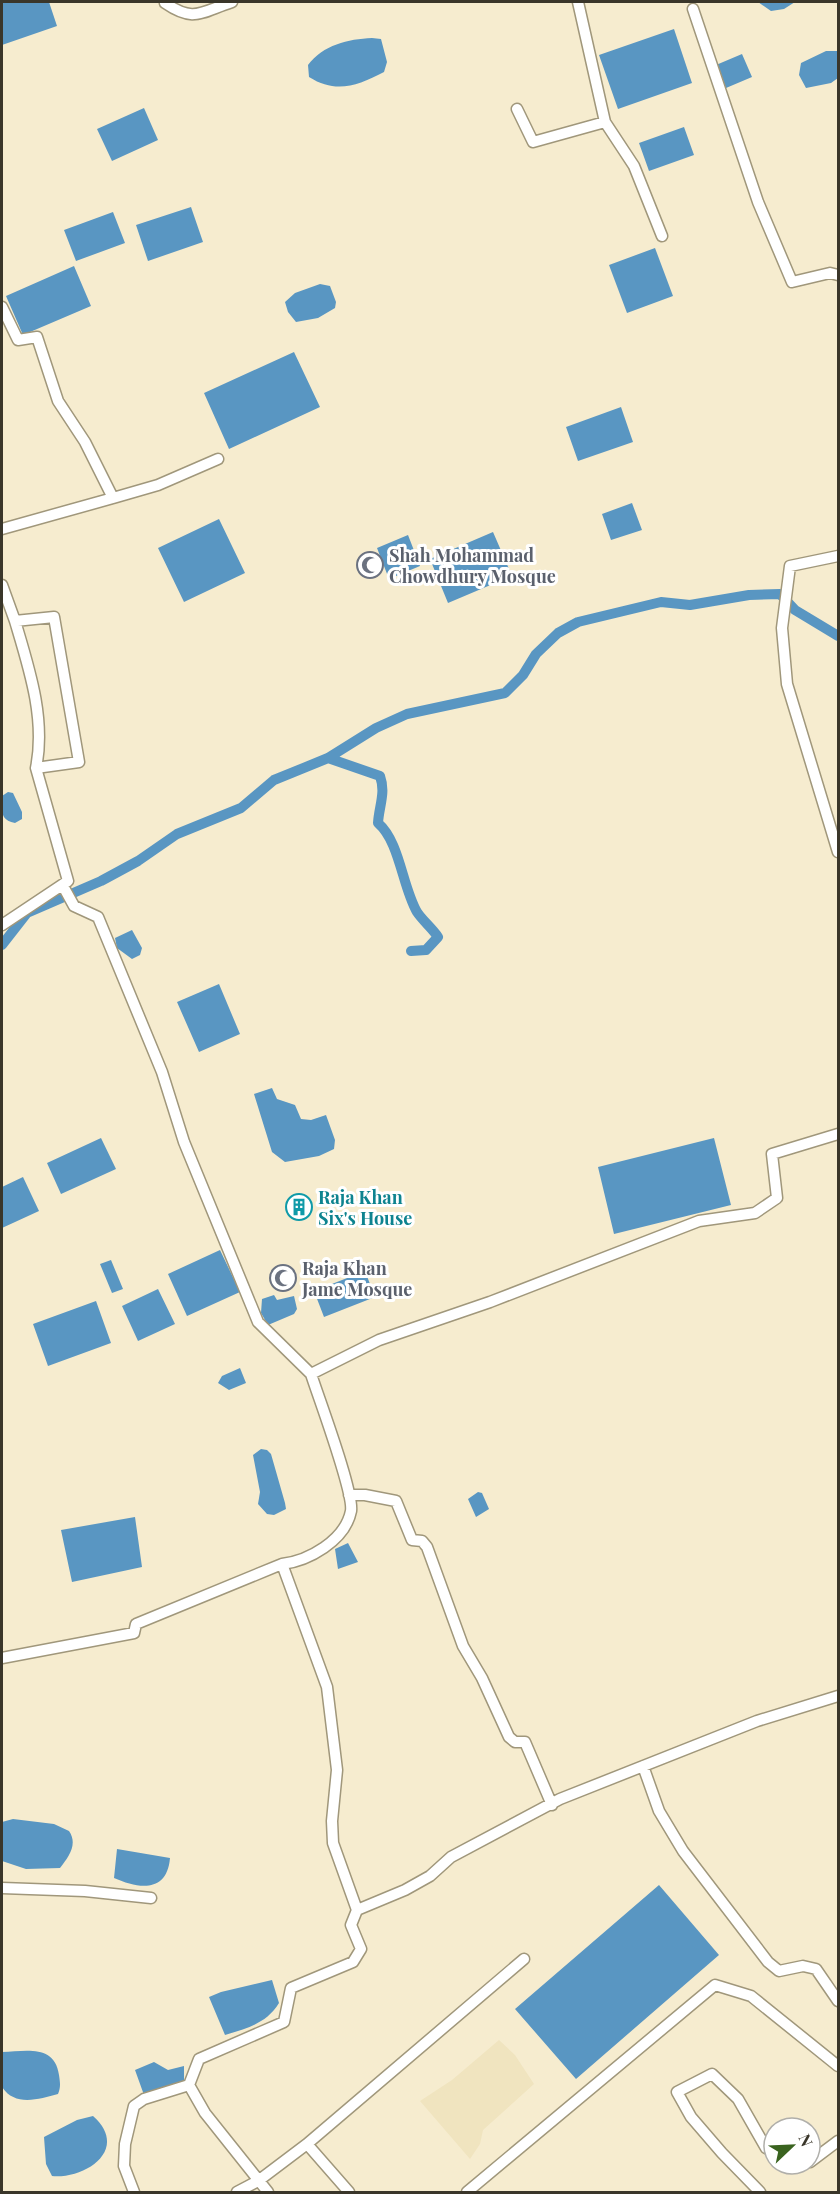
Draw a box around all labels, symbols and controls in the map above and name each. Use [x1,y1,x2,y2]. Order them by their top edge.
place label: Shah Mohammad Chowdhury Mosque [389,543,556,588]
mosque icon: Shah Mohammad Chowdhury Mosque [355,550,385,580]
place label: Raja Khan Six's House [318,1185,412,1230]
building icon: Raja Khan Six's House [284,1192,314,1222]
place label: Raja Khan Jame Mosque [301,1256,412,1301]
mosque icon: Raja Khan Jame Mosque [268,1263,298,1293]
north arrow [762,2116,822,2176]
text: N [794,2131,818,2150]

